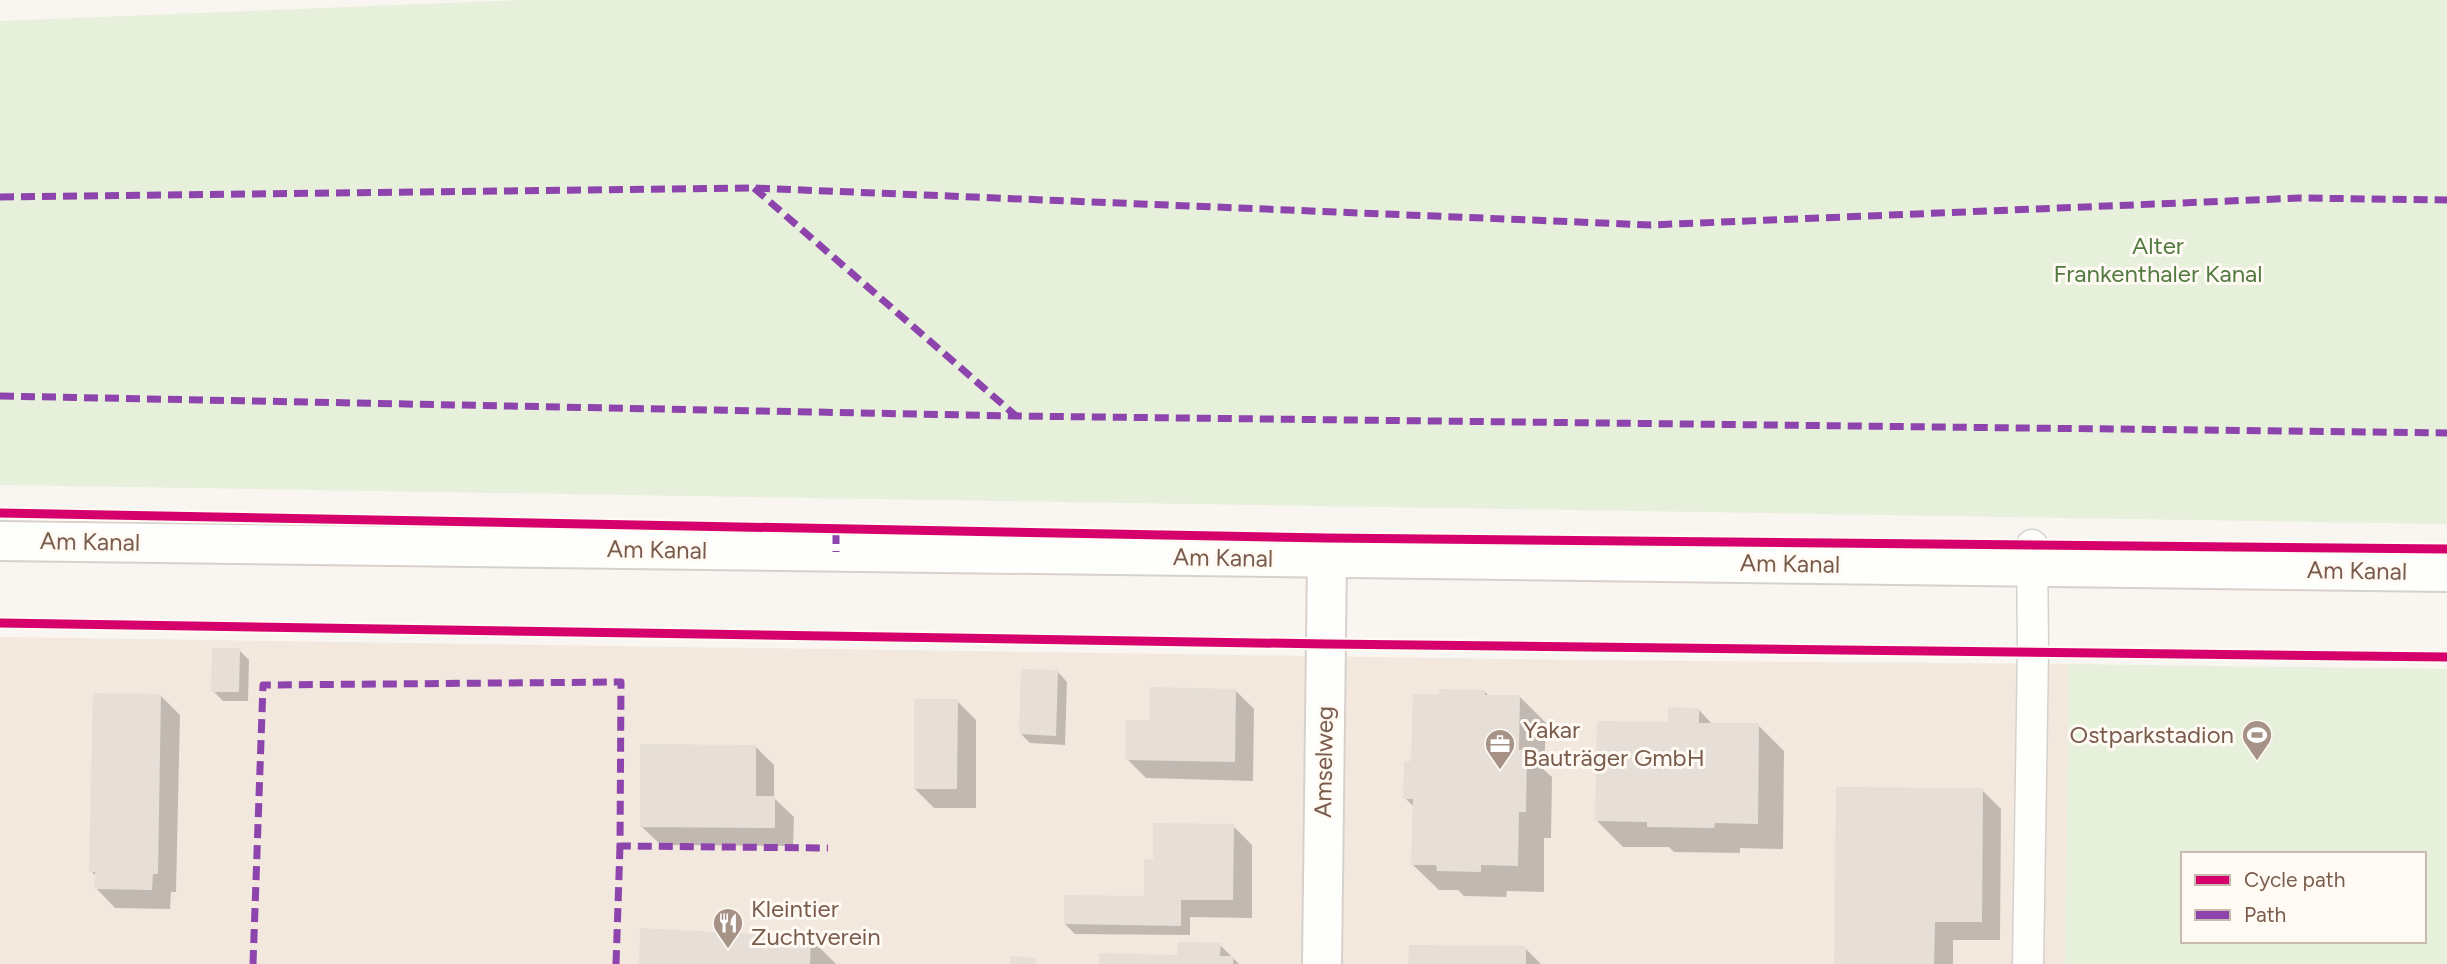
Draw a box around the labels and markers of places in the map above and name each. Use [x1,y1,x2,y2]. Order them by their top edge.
place label: Yakar Bauträger GmbH [1523,715,1705,772]
sports icon: Ostparkstadion [2240,718,2274,762]
place label: Ostparkstadion [2070,720,2234,749]
office icon: Yakar Bauträger GmbH [1483,727,1517,771]
place label: Kleintier Zuchtverein [751,894,881,951]
restaurant icon: Kleintier Zuchtverein [711,906,745,950]

